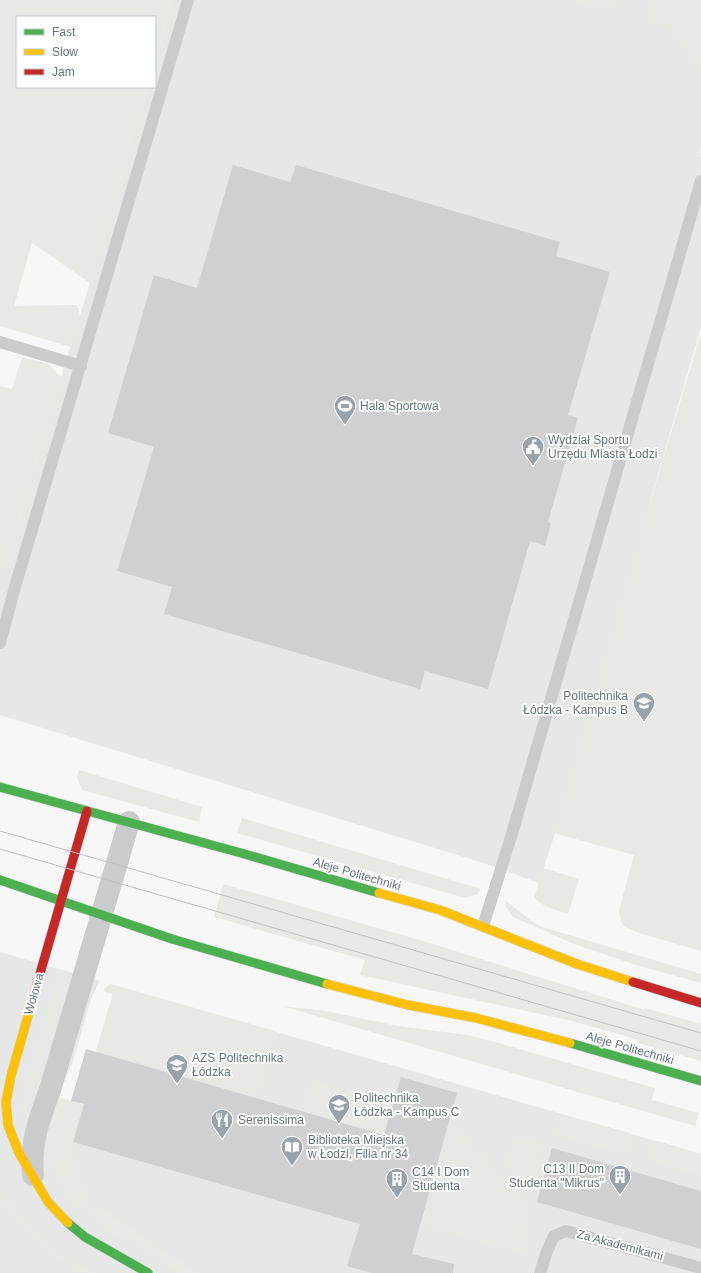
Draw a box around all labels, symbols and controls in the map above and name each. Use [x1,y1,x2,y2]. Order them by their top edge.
legend [16,16,156,88]
text: Fast [52,25,76,39]
text: Slow [52,45,78,59]
text: Jam [52,65,75,79]
sports icon: Hala Sportowa [332,393,358,426]
place label: Hala Sportowa [360,399,439,413]
place label: Wydział Sportu Urzędu Miasta Łodzi [548,433,657,461]
public building icon: Wydział Sportu Urzędu Miasta Łodzi [520,434,546,467]
place label: Politechnika Łódzka - Kampus B [523,689,628,717]
school or university icon: Politechnika Łódzka - Kampus B [631,690,657,723]
street label: Aleje Politechniki [311,855,403,893]
street label: Wołowa [21,971,47,1016]
street label: Aleje Politechniki [584,1029,676,1067]
place label: AZS Politechnika Łódzka [192,1051,284,1079]
school or university icon: AZS Politechnika Łódzka [164,1052,190,1085]
place label: Politechnika Łódzka - Kampus C [354,1091,460,1119]
school or university icon: Politechnika Łódzka - Kampus C [326,1092,352,1125]
restaurant icon: Serenissima [209,1107,235,1140]
place label: Serenissima [238,1113,304,1127]
place label: Biblioteka Miejska w Łodzi, Filia nr 34 [307,1133,408,1161]
library icon: Biblioteka Miejska w Łodzi, Filia nr 34 [279,1134,305,1167]
place label: C13 II Dom Studenta "Mikrus" [509,1162,604,1190]
building icon: C13 II Dom Studenta "Mikrus" [607,1163,633,1196]
place label: C14 I Dom Studenta [412,1165,469,1193]
building icon: C14 I Dom Studenta [384,1166,410,1199]
street label: Za Akademikami [575,1227,665,1263]

